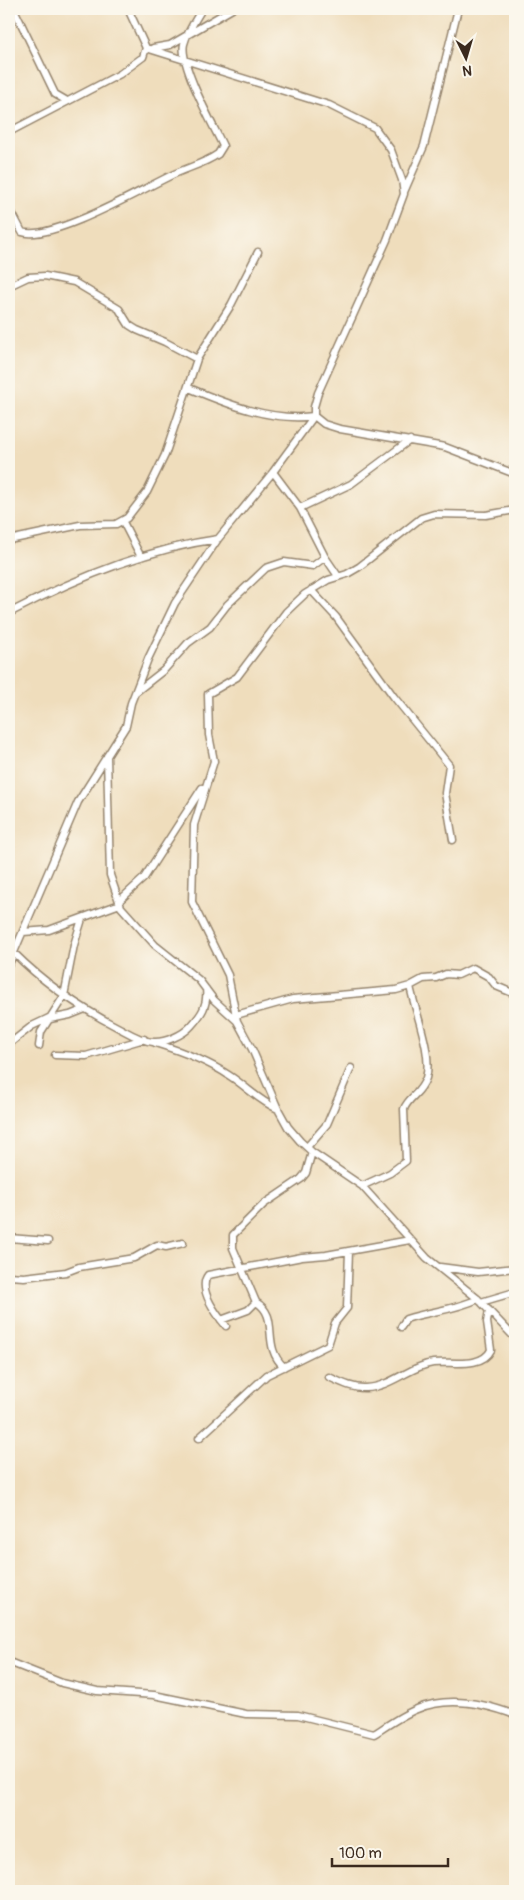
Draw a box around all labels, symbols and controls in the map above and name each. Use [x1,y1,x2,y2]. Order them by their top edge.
north arrow [442,32,492,82]
text: N [462,62,473,79]
scale bar [332,1835,448,1867]
text: 100 m [339,1844,382,1863]

